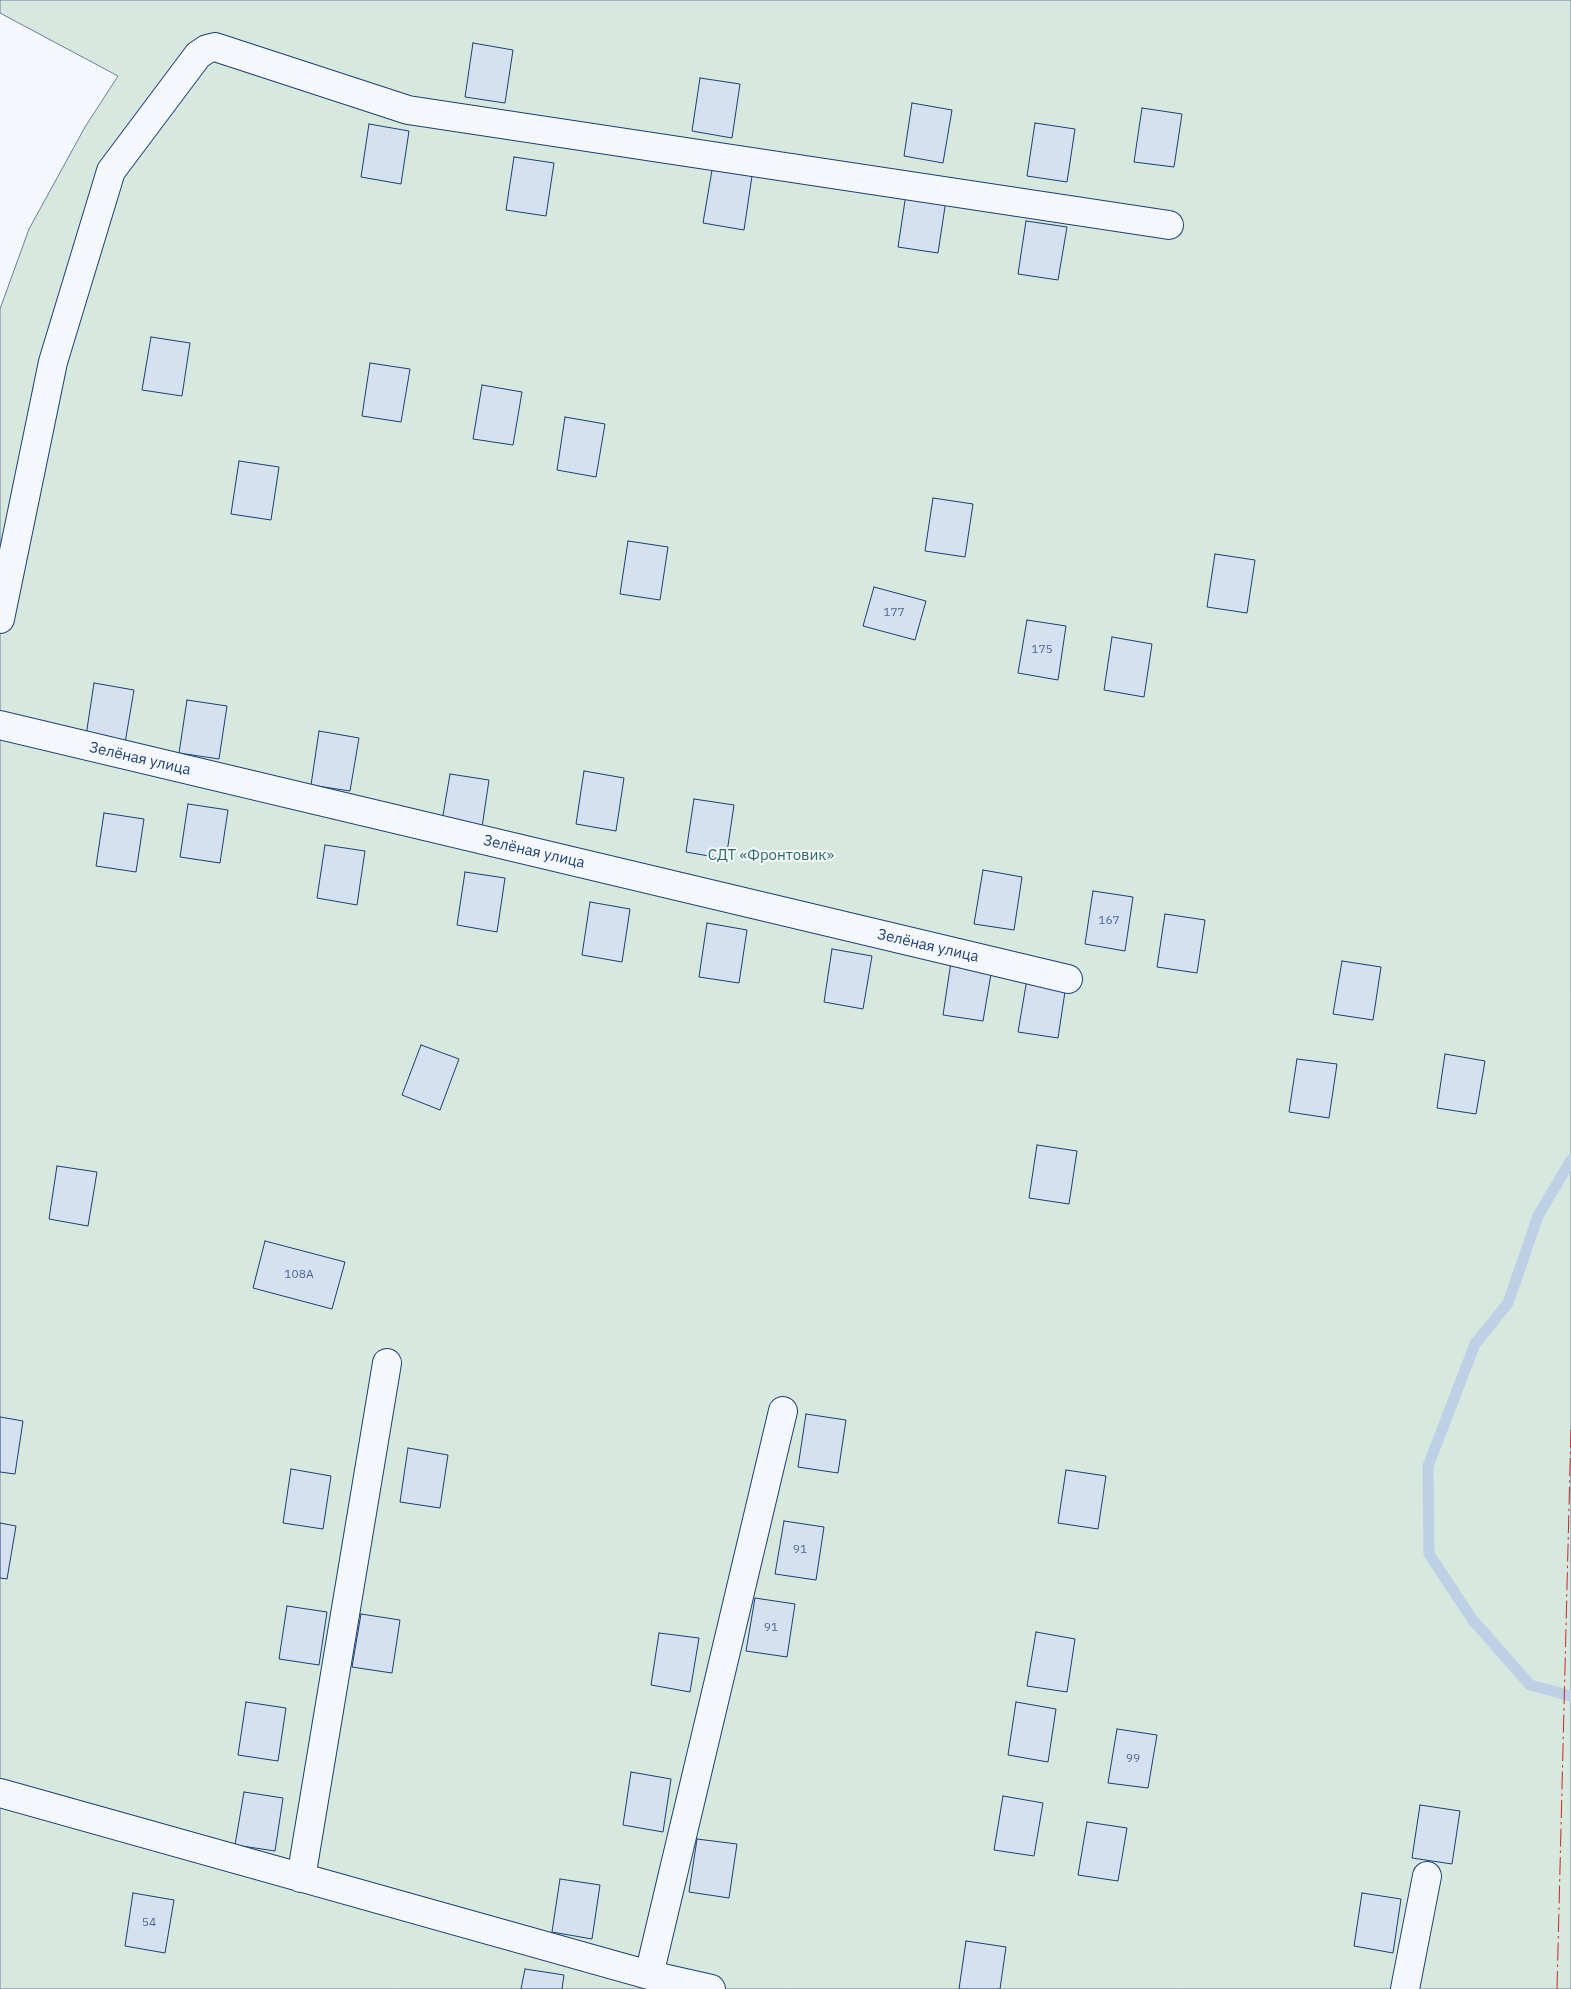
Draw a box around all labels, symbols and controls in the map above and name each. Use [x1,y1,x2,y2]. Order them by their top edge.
house number: 177 [883,606,905,620]
house number: 175 [1031,643,1053,657]
street label: Зелёная улица [87,739,193,779]
street label: Зелёная улица [481,832,587,872]
park label: СДТ «Фронтовик» [708,847,834,865]
house number: 167 [1098,914,1120,928]
street label: Зелёная улица [875,926,981,966]
house number: 108А [284,1268,314,1282]
house number: 91 [793,1543,807,1557]
house number: 91 [764,1621,778,1635]
house number: 99 [1126,1752,1140,1766]
house number: 54 [142,1916,156,1930]

